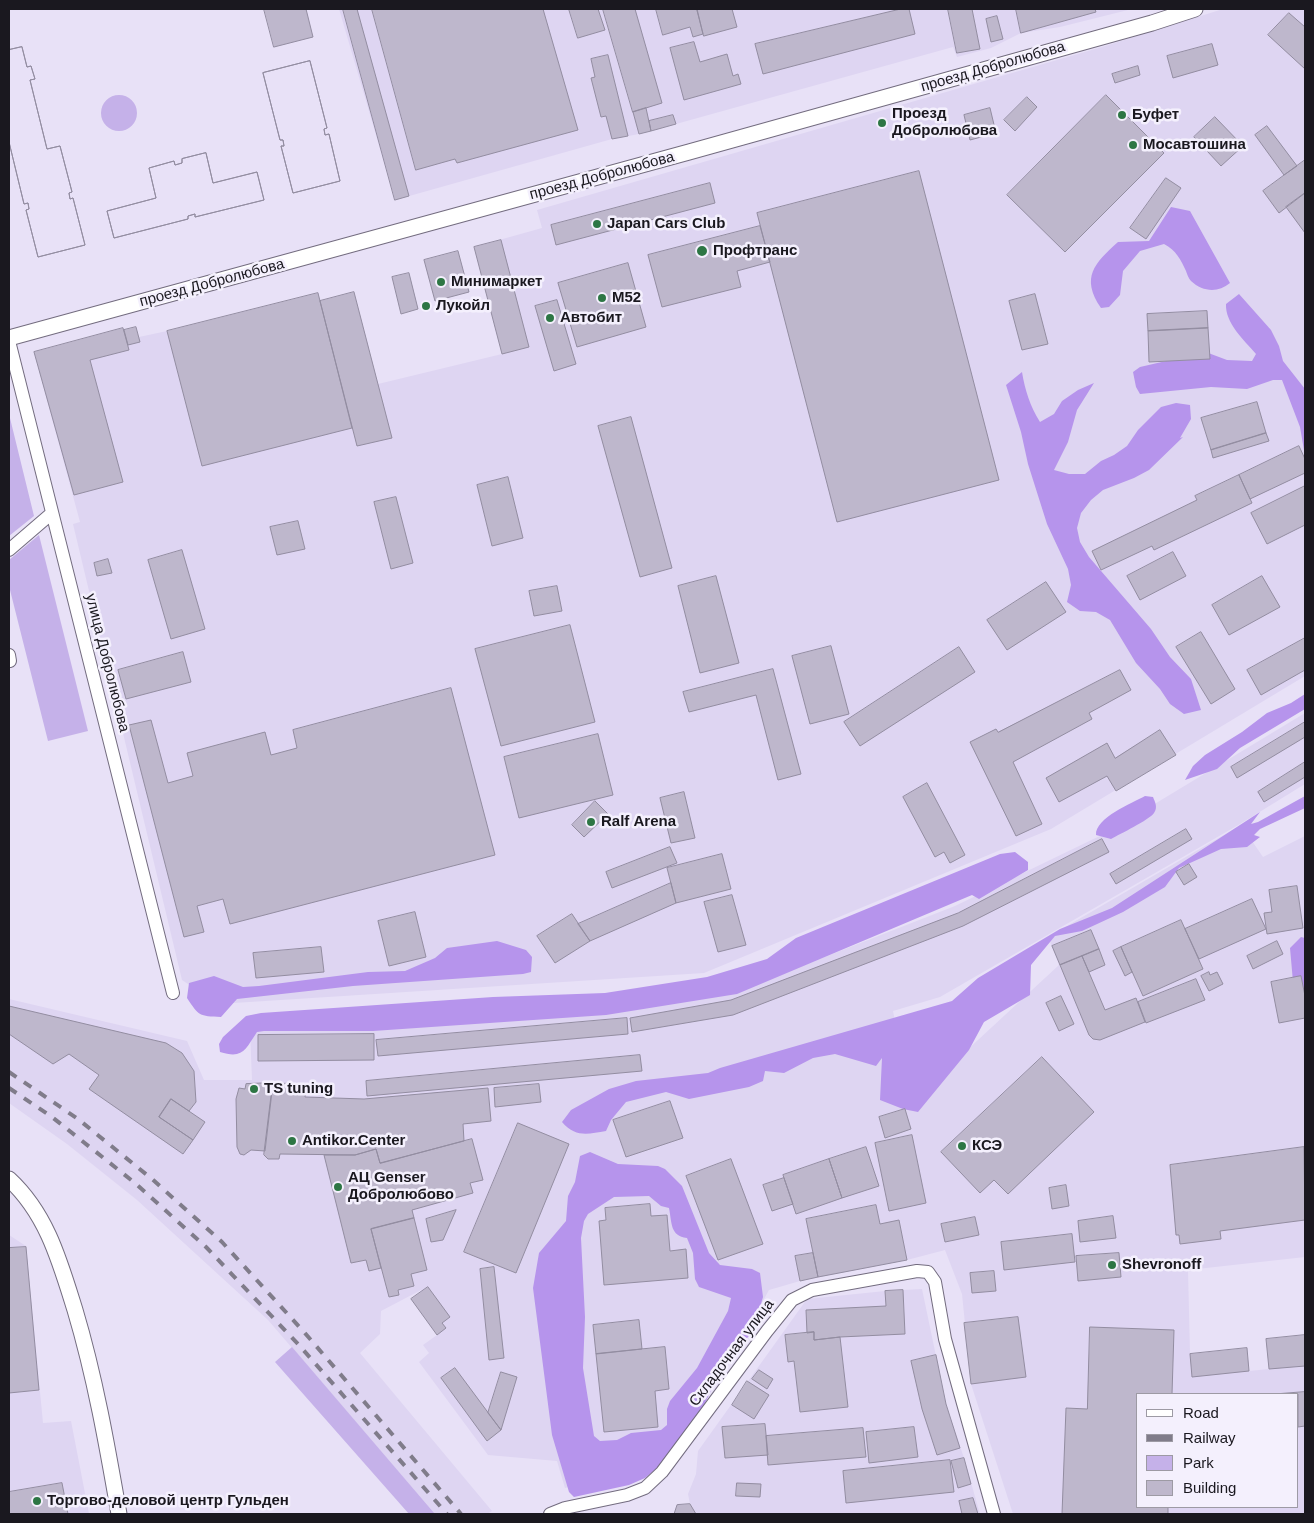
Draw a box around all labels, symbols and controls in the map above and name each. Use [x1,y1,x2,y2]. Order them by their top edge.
street label: проезд Добролюбова [919,38,1067,96]
place label: Проезд Добролюбова [892,105,997,140]
place label: Буфет [1132,106,1179,124]
marker: Буфет [1116,109,1128,121]
marker: Проезд Добролюбова [876,117,888,129]
place label: Мосавтошина [1143,136,1246,154]
marker: Мосавтошина [1127,139,1139,151]
street label: проезд Добролюбова [528,148,676,204]
place label: Japan Cars Club [607,215,725,233]
marker: Japan Cars Club [591,218,603,230]
place label: Профтранс [713,242,797,260]
marker: Профтранс [695,244,709,258]
street label: проезд Добролюбова [138,255,286,311]
place label: Минимаркет [451,273,542,291]
marker: Минимаркет [435,276,447,288]
place label: M52 [612,289,641,307]
marker: M52 [596,292,608,304]
place label: Лукойл [436,297,490,315]
marker: Лукойл [420,300,432,312]
place label: Автобит [560,309,622,327]
marker: Автобит [544,312,556,324]
street label: улица Добролюбова [81,592,133,734]
place label: Ralf Arena [601,813,676,831]
marker: Ralf Arena [585,816,597,828]
place label: TS tuning [264,1080,333,1098]
marker: TS tuning [248,1083,260,1095]
place label: Antikor.Center [302,1132,405,1150]
marker: Antikor.Center [286,1135,298,1147]
place label: КСЭ [972,1137,1002,1155]
marker: КСЭ [956,1140,968,1152]
place label: АЦ Genser Добролюбово [348,1169,454,1204]
marker: АЦ Genser Добролюбово [332,1181,344,1193]
place label: Shevronoff [1122,1256,1201,1274]
marker: Shevronoff [1106,1259,1118,1271]
street label: Складочная улица [686,1296,778,1410]
legend [1136,1393,1299,1508]
text: Road [1183,1404,1219,1421]
text: Railway [1183,1429,1236,1446]
text: Park [1183,1454,1214,1471]
text: Building [1183,1479,1236,1496]
place label: Торгово-деловой центр Гульден [47,1492,289,1510]
marker: Торгово-деловой центр Гульден [31,1495,43,1507]

